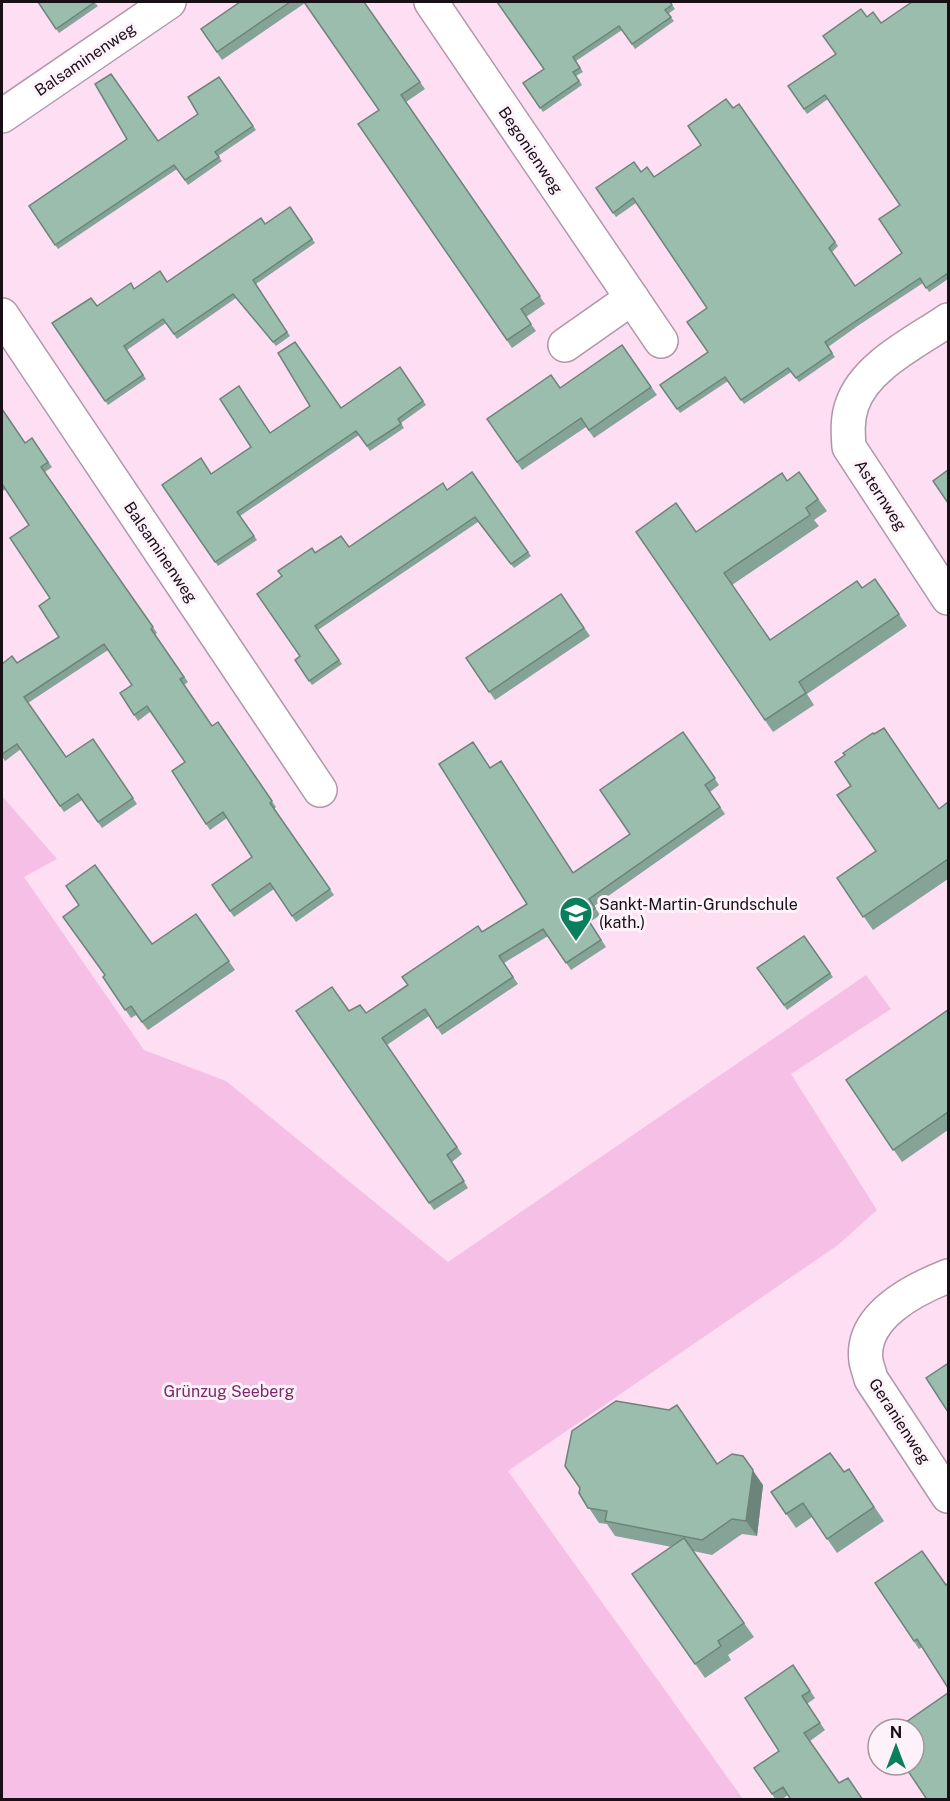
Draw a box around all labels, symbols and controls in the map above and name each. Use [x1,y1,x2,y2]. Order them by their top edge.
street label: Balsaminenweg [31,19,139,100]
street label: Begonienweg [494,103,567,198]
street label: Asternweg [851,456,911,534]
street label: Balsaminenweg [120,498,201,606]
school or university icon: Sankt-Martin-Grundschule (kath.) [558,895,594,942]
place label: Sankt-Martin-Grundschule (kath.) [599,895,798,932]
street label: Geranienweg [865,1375,934,1468]
park label: Grünzug Seeberg [164,1382,294,1401]
north arrow [866,1717,926,1777]
text: N [890,1723,902,1742]

